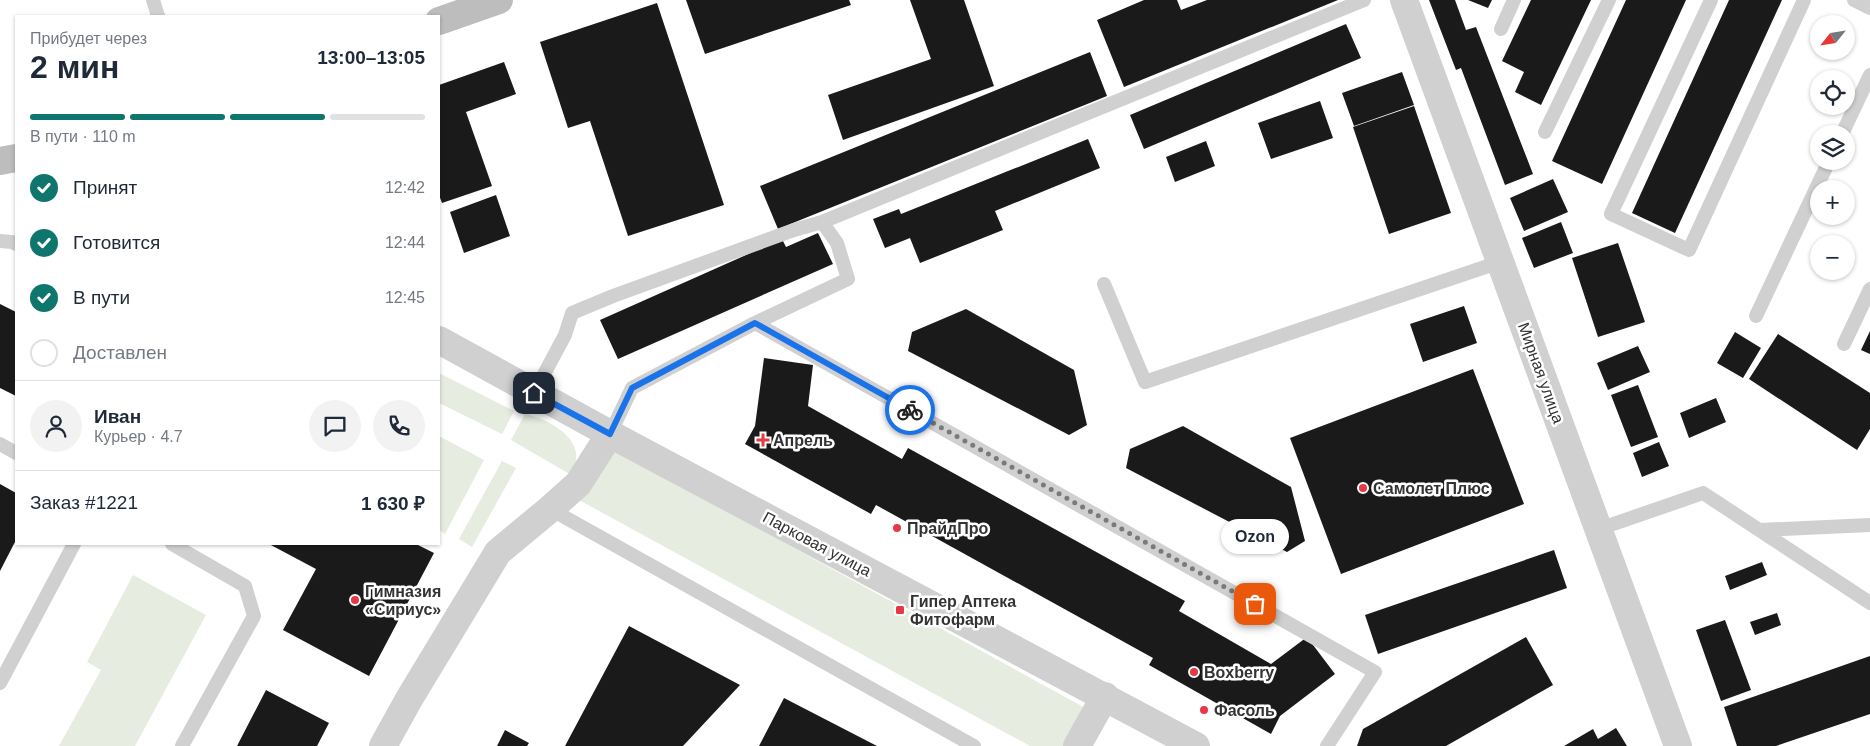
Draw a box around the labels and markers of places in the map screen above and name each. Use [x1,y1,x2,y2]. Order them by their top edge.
pin [513,372,555,414]
place label: Апрель [773,432,833,449]
marker: Апрель [757,434,769,446]
place label: Самолет Плюс [1373,480,1490,497]
marker: Самолет Плюс [1357,482,1369,494]
callout: Ozon [1221,519,1289,554]
place label: ПрайдПро [907,520,988,537]
marker: ПрайдПро [891,522,903,534]
place label: Гимназия «Сириус» [365,583,441,618]
pin [1234,583,1276,625]
place label: Гипер Аптека Фитофарм [910,593,1016,628]
marker: Гимназия «Сириус» [349,594,361,606]
marker: Гипер Аптека Фитофарм [894,604,906,616]
place label: Boxberry [1204,664,1274,681]
marker: Boxberry [1188,666,1200,678]
place label: Фасоль [1214,702,1275,719]
marker: Фасоль [1198,704,1210,716]

